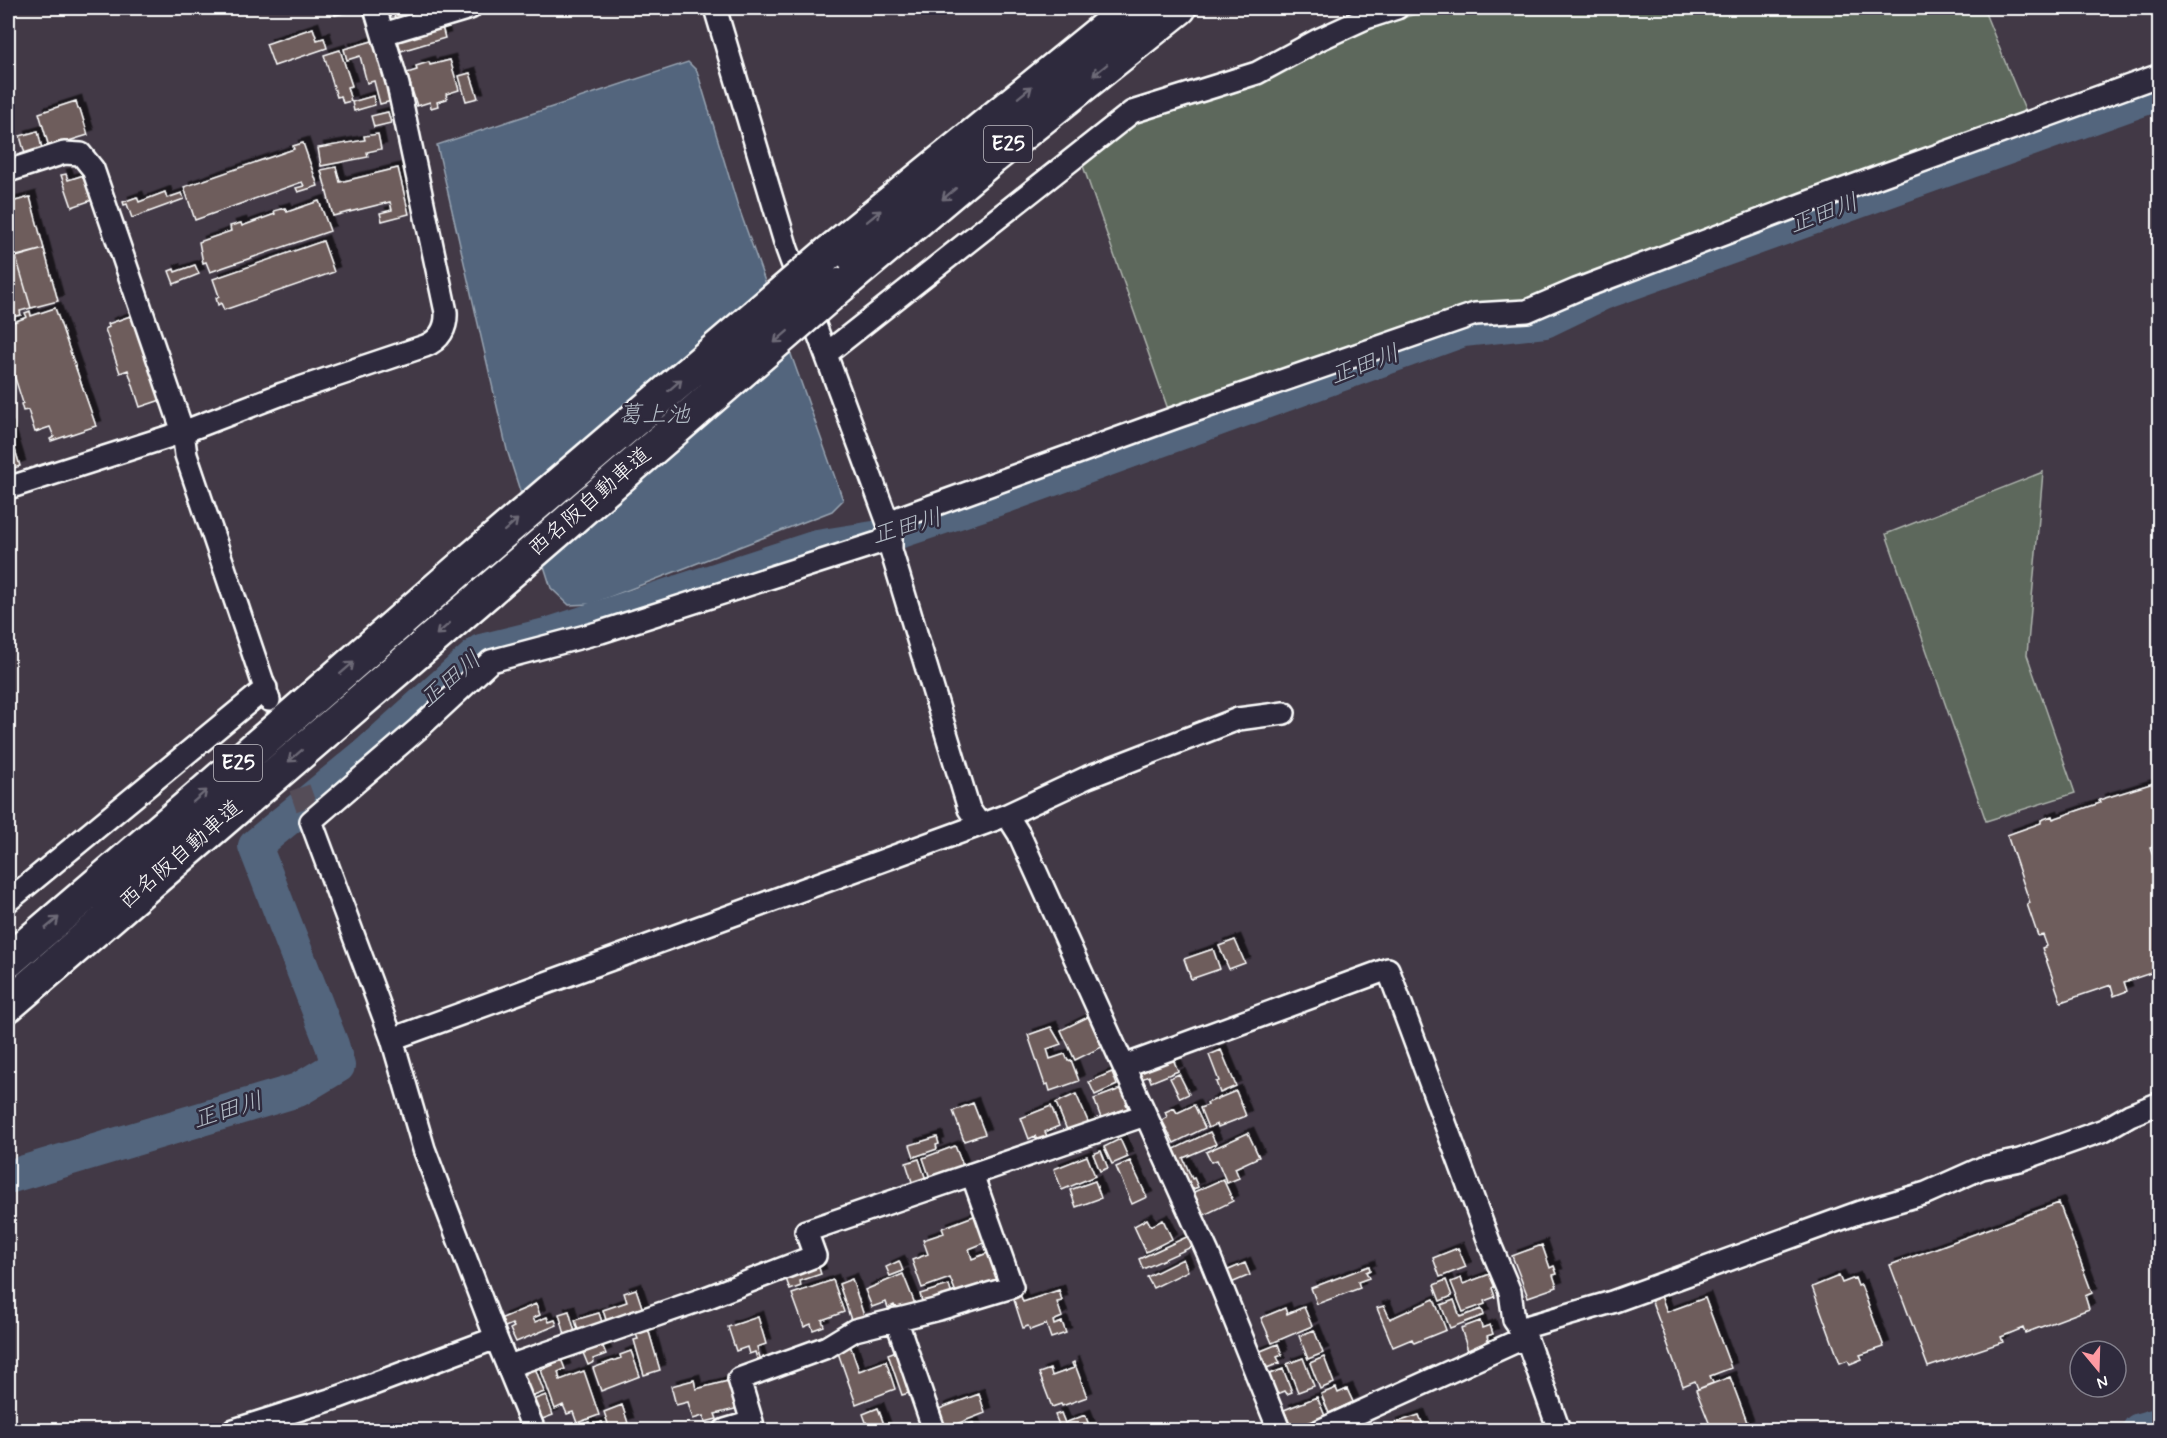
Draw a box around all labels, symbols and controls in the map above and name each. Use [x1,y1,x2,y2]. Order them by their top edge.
one-way arrow [1092,63,1108,76]
one-way arrow [1017,85,1032,99]
road number: E25 [984,126,1032,162]
one-way arrow [942,187,957,201]
water label: 正田川 [1785,187,1863,241]
one-way arrow [866,209,881,223]
one-way arrow [774,330,789,344]
water label: 正田川 [1326,338,1404,392]
one-way arrow [667,378,683,391]
water label: 葛上池 [618,400,691,431]
street label: 西名阪自動車道 [523,441,657,563]
water label: 正田川 [868,502,946,552]
one-way arrow [503,518,518,532]
one-way arrow [436,622,451,636]
water label: 正田川 [413,645,489,715]
one-way arrow [339,661,354,675]
road number: E25 [214,745,262,781]
one-way arrow [288,749,303,763]
one-way arrow [192,789,207,803]
street label: 西名阪自動車道 [114,794,248,916]
one-way arrow [44,916,59,930]
water label: 正田川 [189,1086,267,1136]
north arrow [2068,1339,2128,1399]
text: N [2094,1370,2111,1393]

